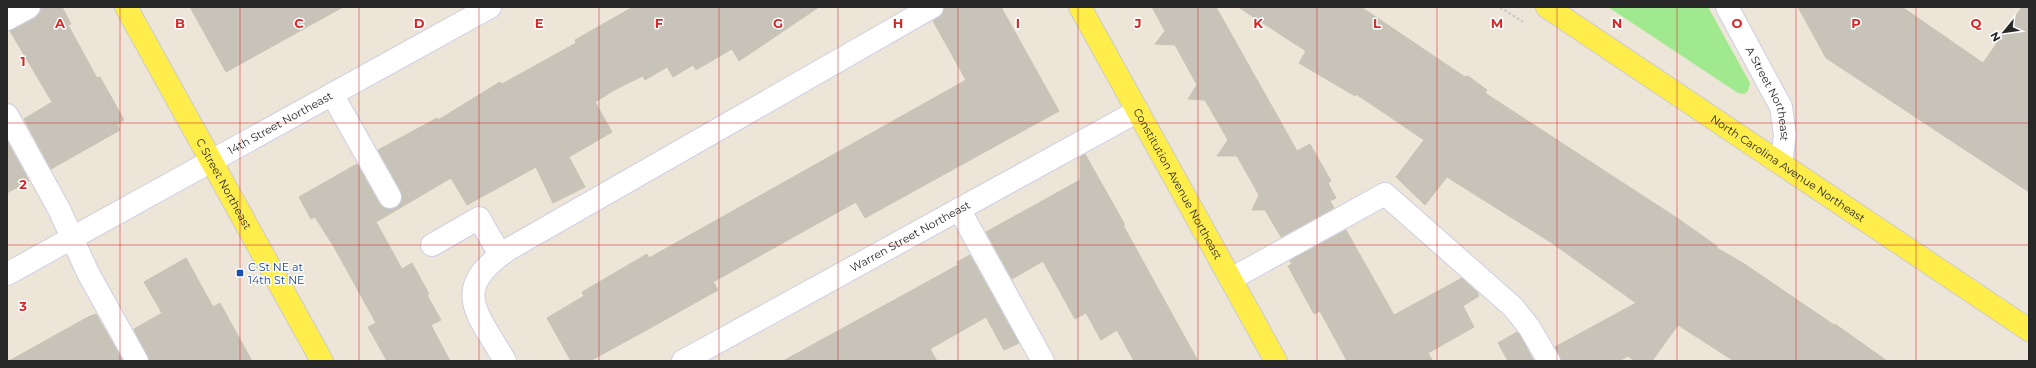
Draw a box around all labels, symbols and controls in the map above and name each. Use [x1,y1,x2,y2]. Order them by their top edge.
north arrow [1984,12,2024,52]
text: A [54,15,66,31]
text: B [175,15,185,31]
text: C [294,15,304,31]
text: D [414,15,425,31]
text: E [535,15,544,31]
text: F [655,15,663,31]
text: G [773,15,783,31]
text: H [893,15,903,31]
text: I [1016,15,1020,31]
text: J [1133,15,1142,31]
text: K [1253,15,1263,31]
text: L [1373,15,1381,31]
text: M [1491,15,1503,31]
text: N [1612,15,1622,31]
text: O [1732,15,1743,31]
text: P [1851,15,1861,31]
text: Q [1971,15,1982,31]
text: N [1987,30,2004,44]
street label: A Street Northeast [1743,44,1792,143]
text: 1 [20,53,26,69]
street label: 14th Street Northeast [225,88,335,158]
street label: Constitution Avenue Northeast [1130,106,1226,262]
street label: North Carolina Avenue Northeast [1708,112,1868,226]
street label: C Street Northeast [193,136,255,232]
text: 2 [19,176,27,192]
street label: Warren Street Northeast [847,197,973,275]
place label: C St NE at 14th St NE [248,260,304,287]
marker: C St NE at 14th St NE [235,268,245,278]
text: 3 [18,298,27,314]

